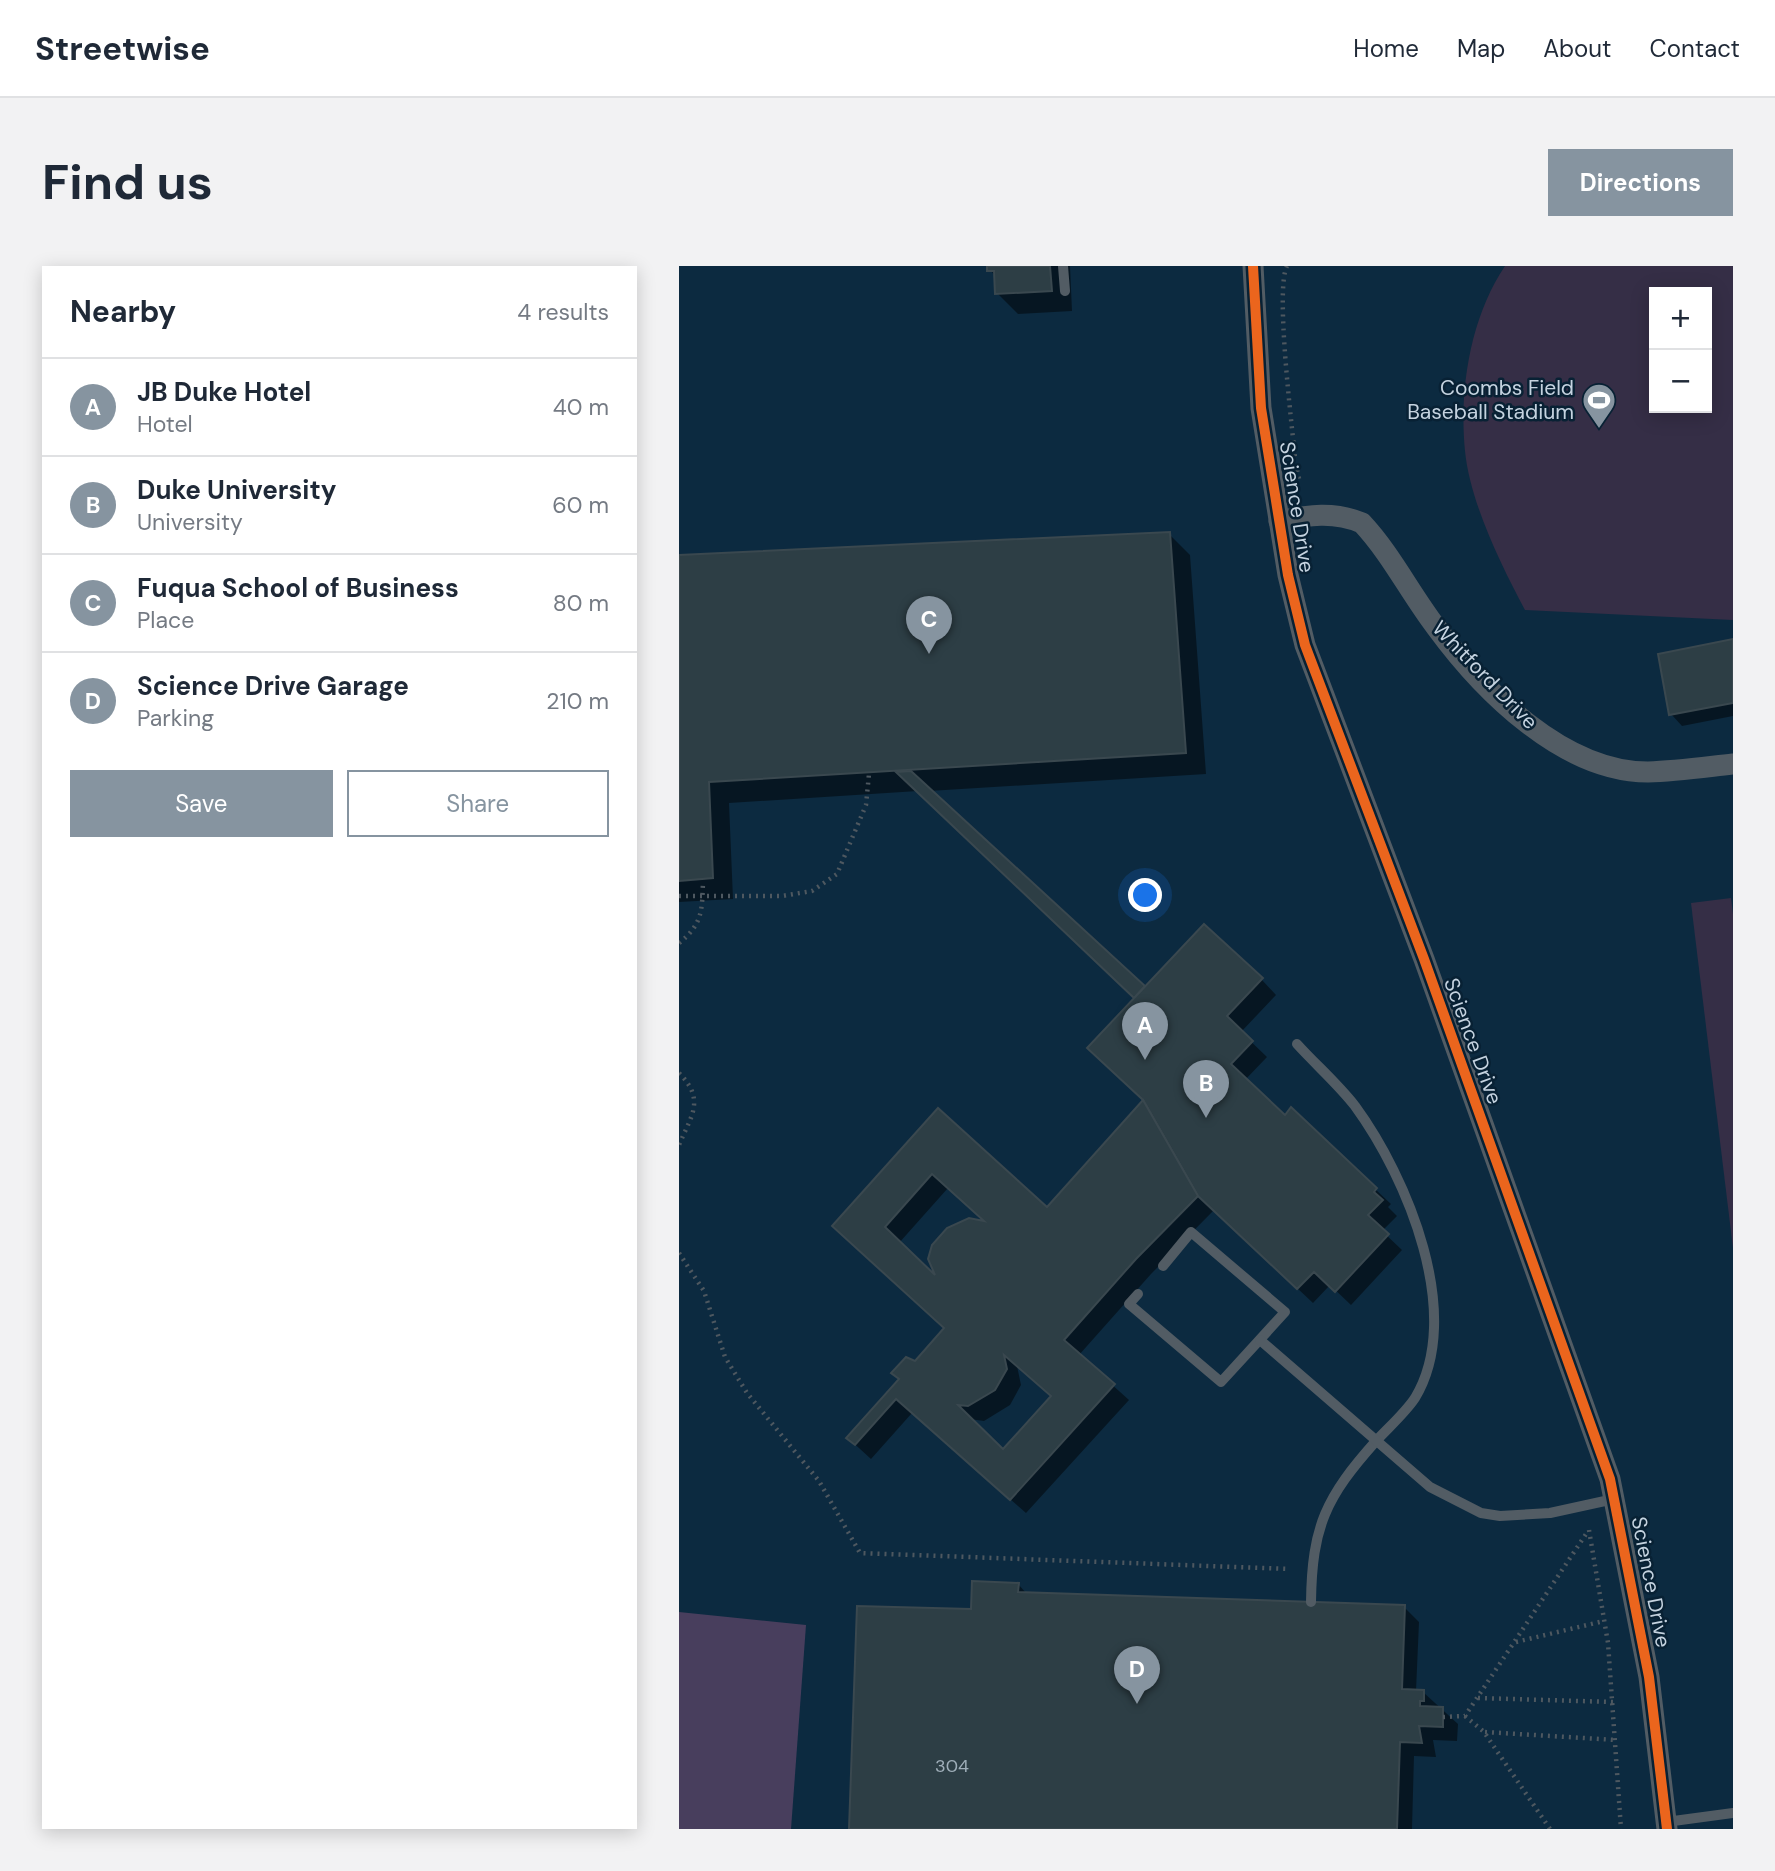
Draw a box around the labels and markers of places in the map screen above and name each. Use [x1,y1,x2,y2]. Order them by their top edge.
place label: Coombs Field Baseball Stadium [1407,374,1574,426]
sports icon: Coombs Field Baseball Stadium [1580,381,1618,430]
pin: C [906,596,952,654]
pin: A [1122,1002,1168,1060]
pin: B [1183,1060,1229,1118]
pin: D [1114,1646,1160,1704]

